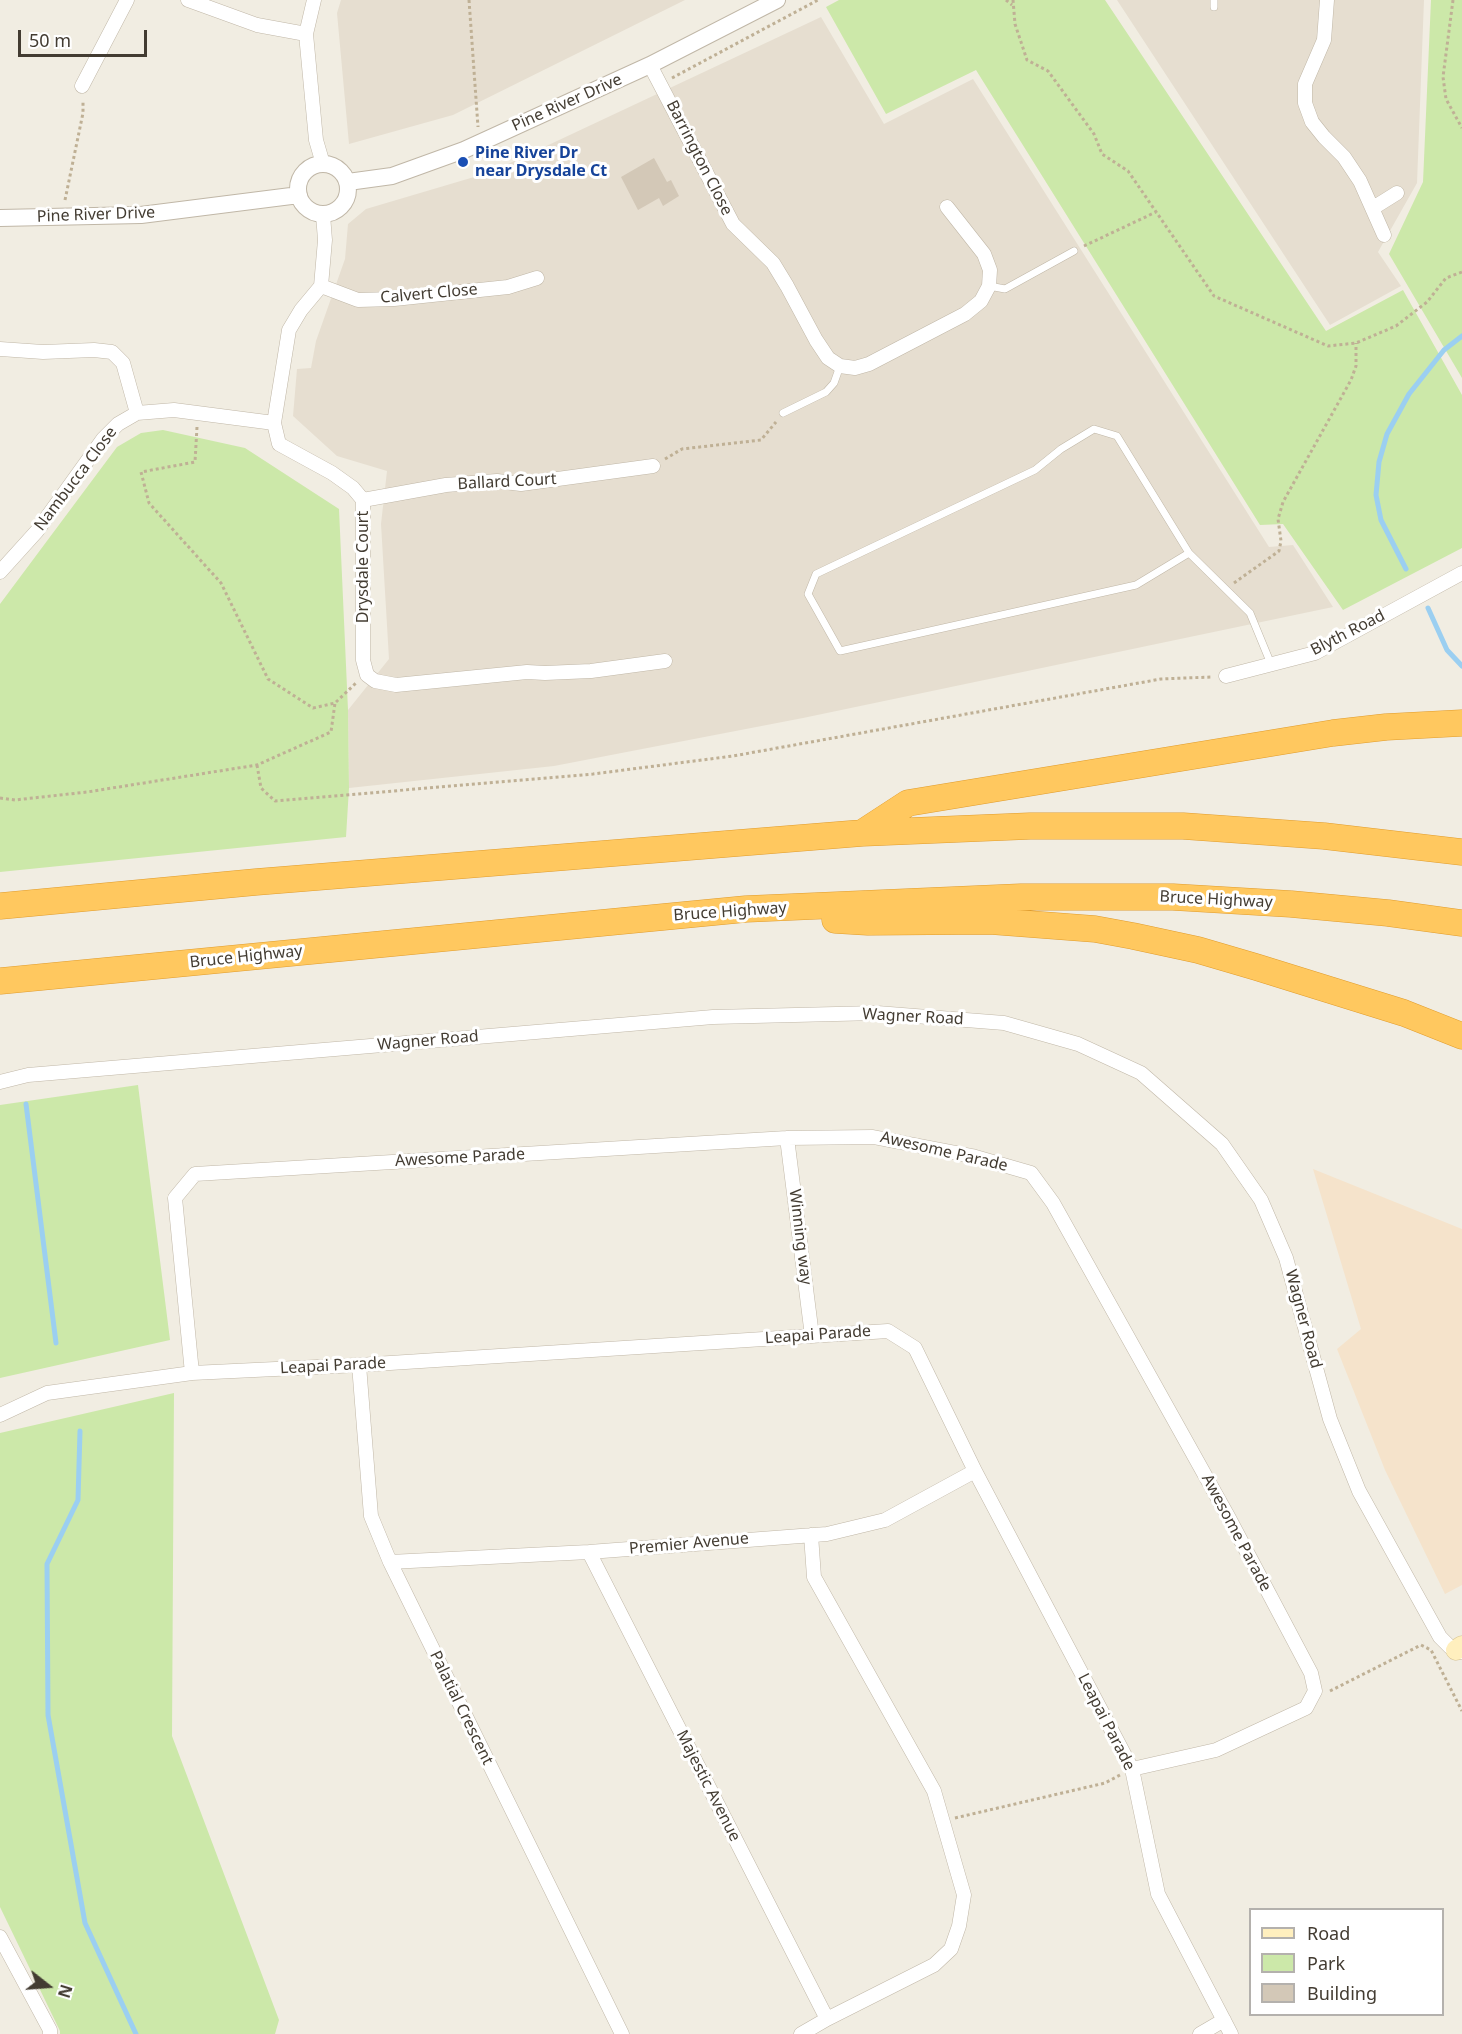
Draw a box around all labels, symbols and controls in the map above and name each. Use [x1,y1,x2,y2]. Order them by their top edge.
scale bar [21,18,150,56]
text: 50 m [29,28,71,52]
street label: Pine River Drive [509,70,625,136]
street label: Barrington Close [662,97,736,219]
place label: Pine River Dr near Drysdale Ct [475,143,607,181]
marker: Pine River Dr near Drysdale Ct [456,155,470,169]
street label: Pine River Drive [36,203,156,227]
street label: Calvert Close [380,280,478,308]
street label: Nambucca Close [31,423,121,535]
street label: Ballard Court [457,470,557,494]
street label: Drysdale Court [353,511,373,623]
street label: Blyth Road [1308,606,1388,660]
street label: Bruce Highway [1159,887,1273,913]
street label: Bruce Highway [673,898,787,926]
street label: Bruce Highway [189,942,303,972]
street label: Wagner Road [862,1005,964,1029]
street label: Wagner Road [377,1027,479,1055]
street label: Awesome Parade [878,1128,1010,1176]
street label: Awesome Parade [395,1145,525,1171]
street label: Winning way [785,1188,815,1286]
street label: Wagner Road [1281,1267,1325,1371]
street label: Leapai Parade [764,1322,872,1348]
street label: Leapai Parade [279,1354,387,1378]
street label: Awesome Parade [1197,1471,1275,1595]
street label: Premier Avenue [628,1529,750,1559]
street label: Palatial Crescent [425,1648,497,1768]
street label: Leapai Parade [1073,1670,1139,1774]
street label: Majestic Avenue [672,1727,744,1845]
legend [1249,1908,1444,2016]
text: Road [1307,1921,1350,1945]
text: Park [1307,1951,1345,1975]
north arrow [18,1956,78,2016]
text: Building [1307,1981,1377,2005]
text: N [53,1982,78,2001]

